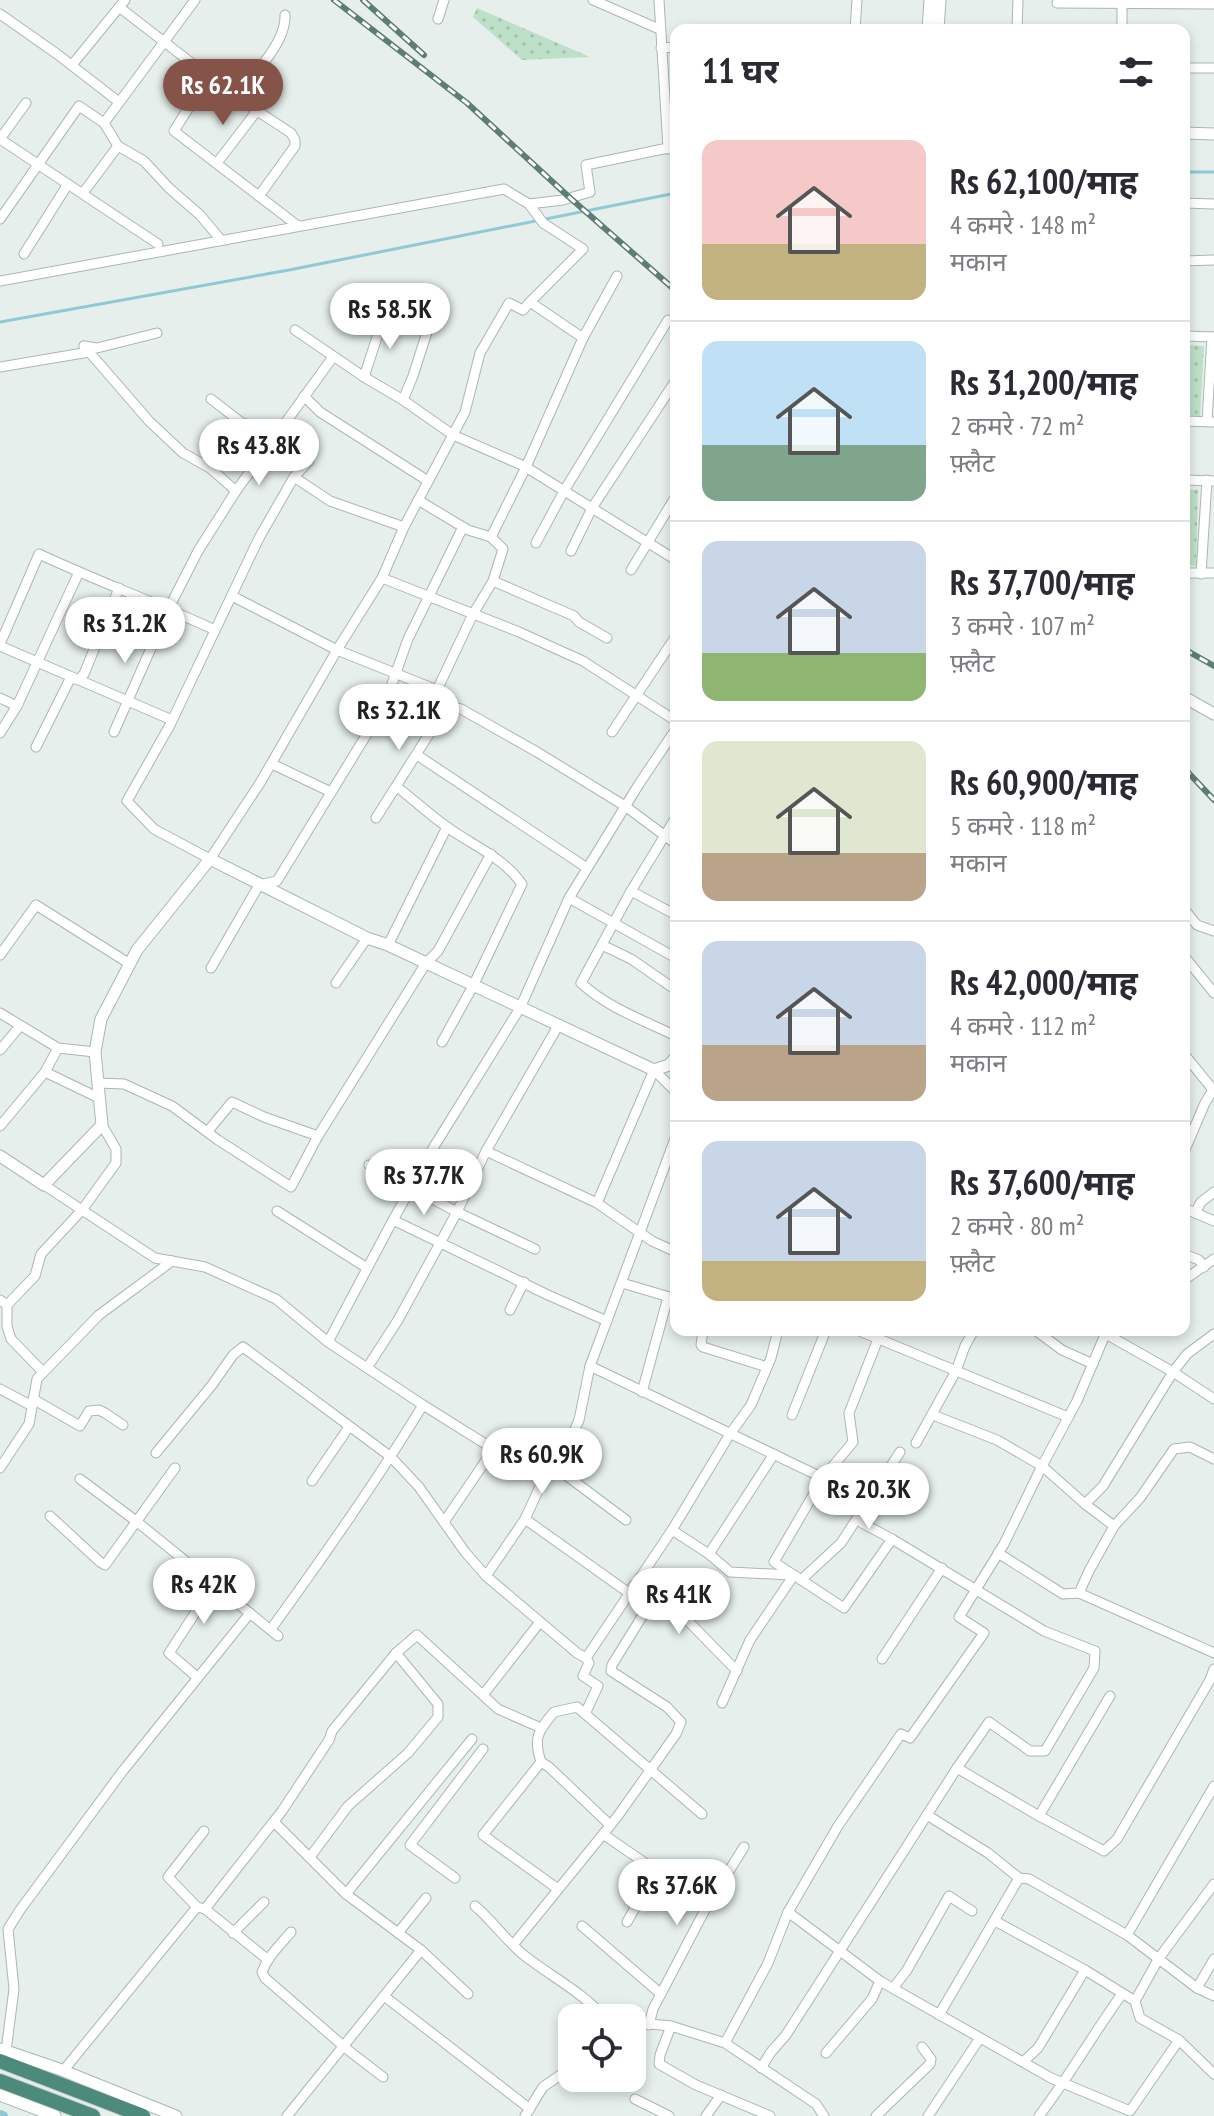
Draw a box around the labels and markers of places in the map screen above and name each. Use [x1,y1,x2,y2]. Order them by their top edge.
pin: Rs 62.1K [140,59,306,127]
pin: Rs 58.5K [307,283,473,351]
pin: Rs 43.8K [176,419,342,487]
pin: Rs 31.2K [42,597,208,665]
pin: Rs 32.1K [316,684,482,752]
pin: Rs 37.7K [341,1149,507,1217]
pin: Rs 60.9K [459,1428,625,1496]
pin: Rs 20.3K [786,1463,952,1531]
pin: Rs 42K [139,1558,269,1626]
pin: Rs 41K [614,1568,744,1636]
pin: Rs 37.6K [594,1859,760,1927]

